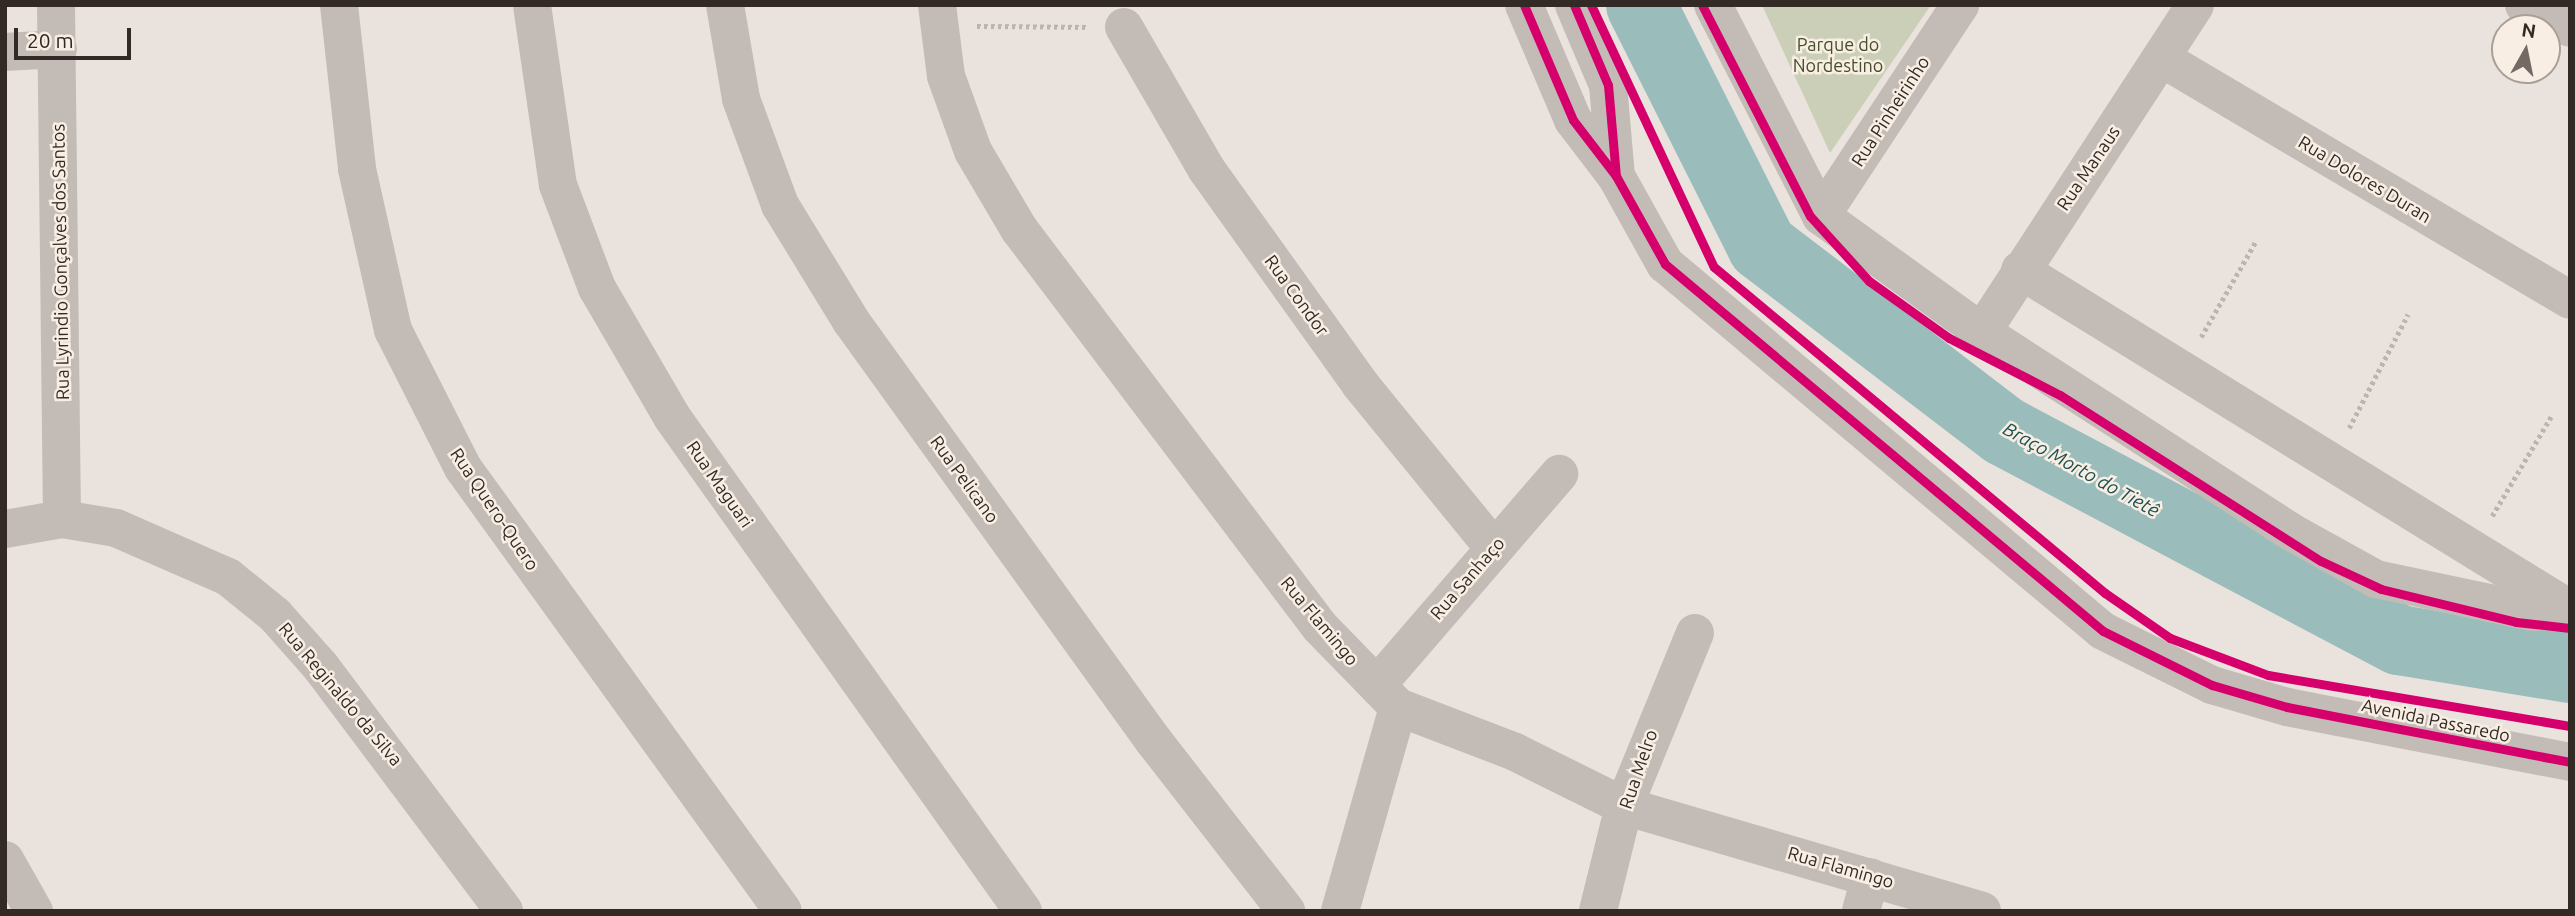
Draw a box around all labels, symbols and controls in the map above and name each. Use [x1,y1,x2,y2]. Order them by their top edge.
scale bar [18,14,135,58]
north arrow [2491,14,2561,84]
text: N [2520,18,2538,42]
text: 20 m [27,28,74,52]
park label: Parque do Nordestino [1793,34,1883,76]
street label: Rua Pinheirinho [1846,52,1934,170]
street label: Rua Manaus [2052,122,2124,214]
street label: Rua Lyrindio Gonçalves dos Santos [47,124,73,400]
street label: Rua Dolores Duran [2295,131,2435,227]
street label: Rua Condor [1260,250,1334,340]
water label: Braço Morto do Tietê [1999,418,2163,522]
street label: Rua Pelicano [926,431,1004,527]
street label: Rua Maguari [682,437,758,531]
street label: Rua Quero-Quero [446,444,544,574]
street label: Rua Sanhaço [1425,532,1509,624]
street label: Rua Flamingo [1277,572,1363,670]
street label: Rua Reginaldo da Silva [275,618,407,770]
street label: Avenida Passaredo [2360,694,2512,746]
street label: Rua Melro [1614,726,1662,812]
street label: Rua Flamingo [1785,842,1897,892]

